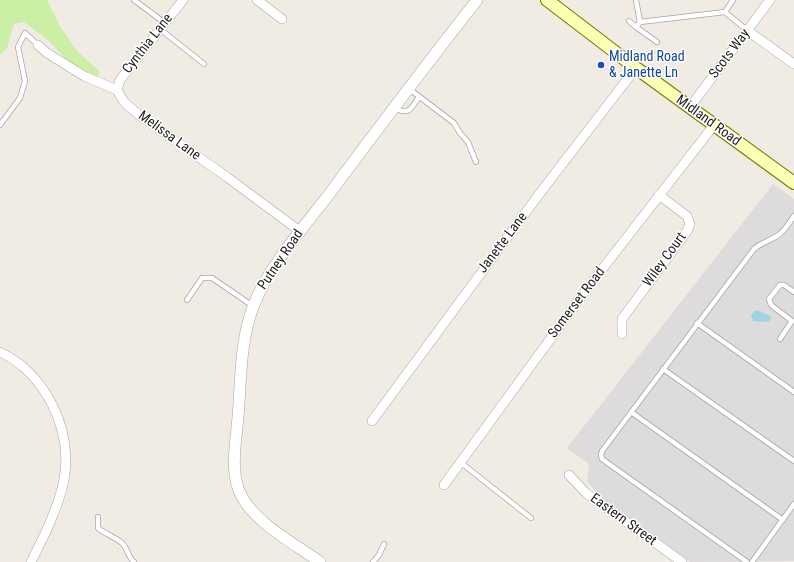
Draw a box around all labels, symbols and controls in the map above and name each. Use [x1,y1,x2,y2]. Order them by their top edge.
street label: Cynthia Lane [119,11,177,77]
street label: Scots Way [706,26,754,82]
place label: Midland Road & Janette Ln [609,49,685,82]
marker: Midland Road & Janette Ln [596,60,606,70]
street label: Midland Road [672,92,744,150]
street label: Melissa Lane [135,108,203,164]
street label: Janette Lane [475,209,531,277]
street label: Putney Road [255,227,307,293]
street label: Wiley Court [640,230,690,290]
street label: Somerset Road [545,264,609,342]
street label: Eastern Street [587,490,659,550]

